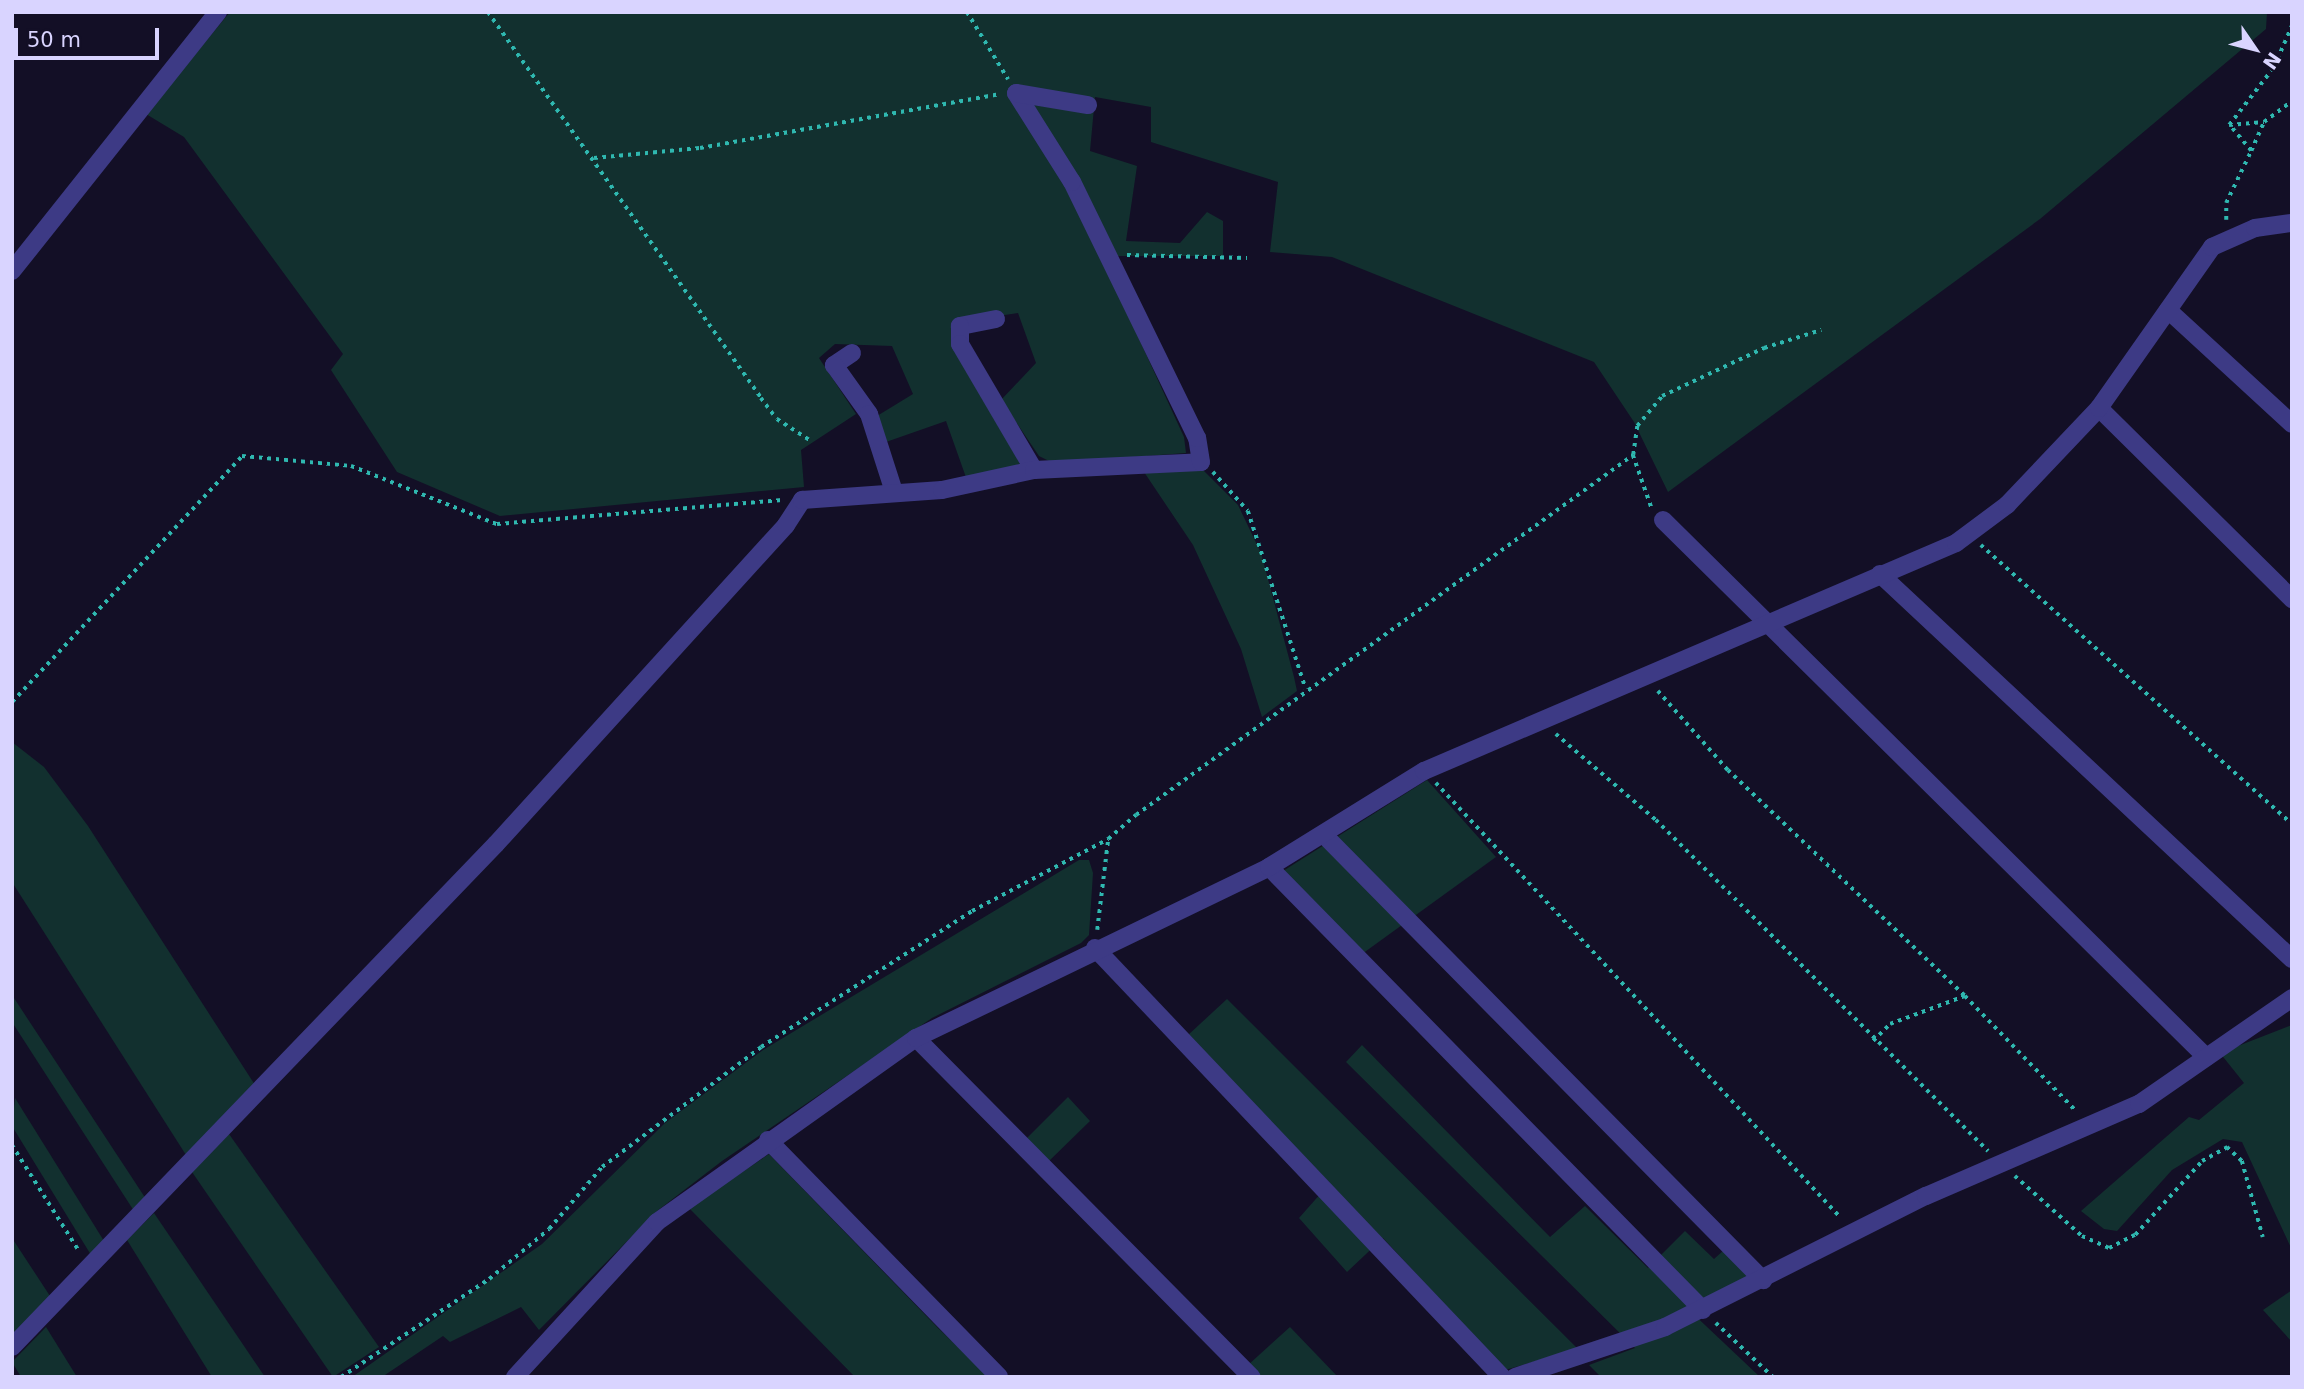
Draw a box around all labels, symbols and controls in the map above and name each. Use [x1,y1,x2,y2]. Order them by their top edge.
scale bar [18,14,163,58]
north arrow [2220,14,2290,84]
text: 50 m [27,28,81,52]
text: N [2259,48,2286,74]

